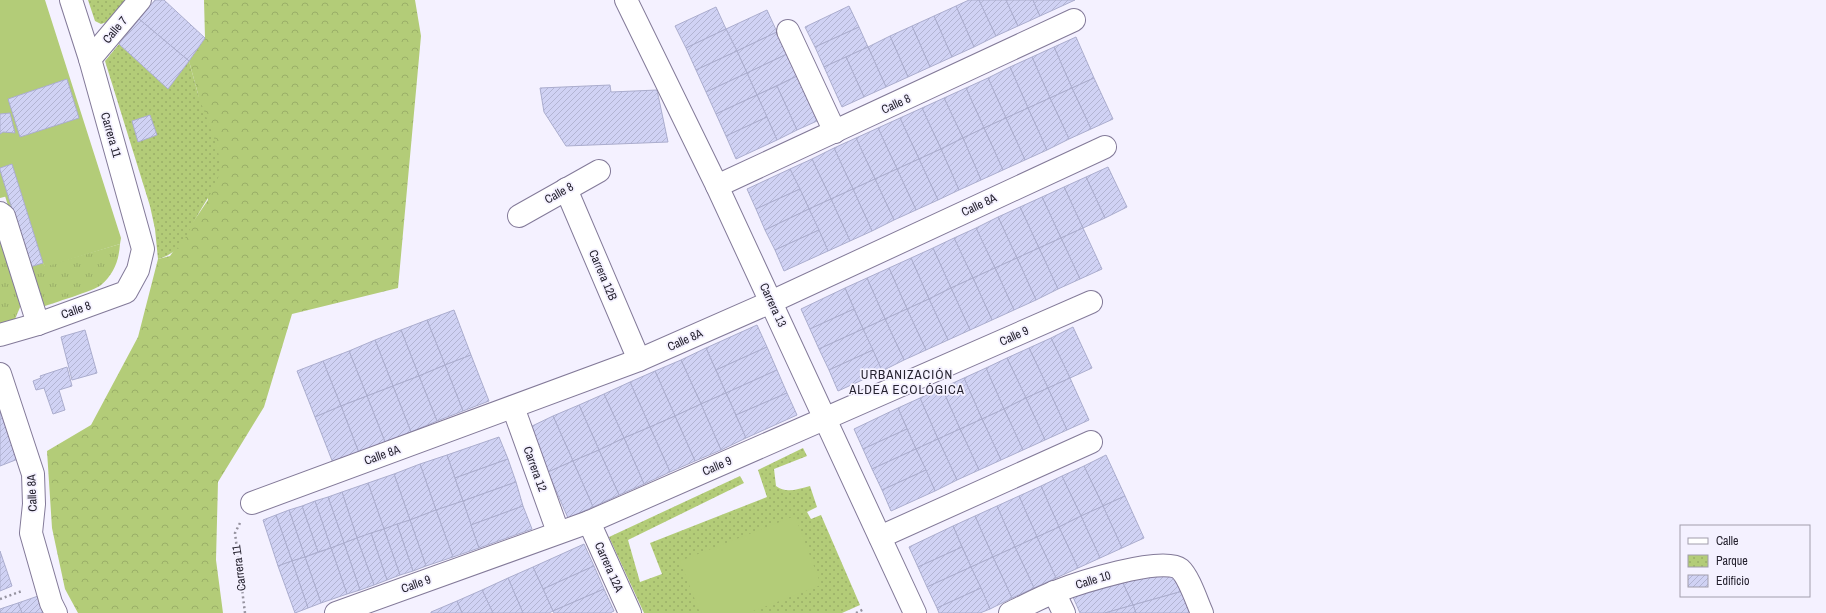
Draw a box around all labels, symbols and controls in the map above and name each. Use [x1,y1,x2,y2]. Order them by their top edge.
street label: Calle 7 [99,13,131,47]
street label: Calle 8 [879,90,913,118]
street label: Carrera 11 [97,111,125,160]
street label: Calle 8 [542,179,576,207]
street label: Calle 8A [959,190,1000,220]
street label: Carrera 12B [585,247,621,303]
street label: Carrera 13 [756,280,790,330]
street label: Calle 8 [59,297,93,323]
street label: Calle 9 [997,322,1031,350]
street label: Calle 8A [665,325,706,355]
district label: URBANIZACIÓN ALDEA ECOLÓGICA [848,366,965,398]
street label: Calle 8A [362,441,403,469]
street label: Carrera 12 [519,444,551,494]
street label: Calle 9 [700,453,734,479]
street label: Calle 8A [23,474,41,512]
legend [1680,525,1810,597]
text: Calle [1716,533,1738,549]
street label: Carrera 12A [591,539,627,595]
street label: Carrera 11 [228,544,250,592]
text: Parque [1716,553,1748,569]
street label: Calle 10 [1073,567,1113,593]
street label: Calle 9 [399,571,433,597]
text: Edificio [1716,573,1749,589]

